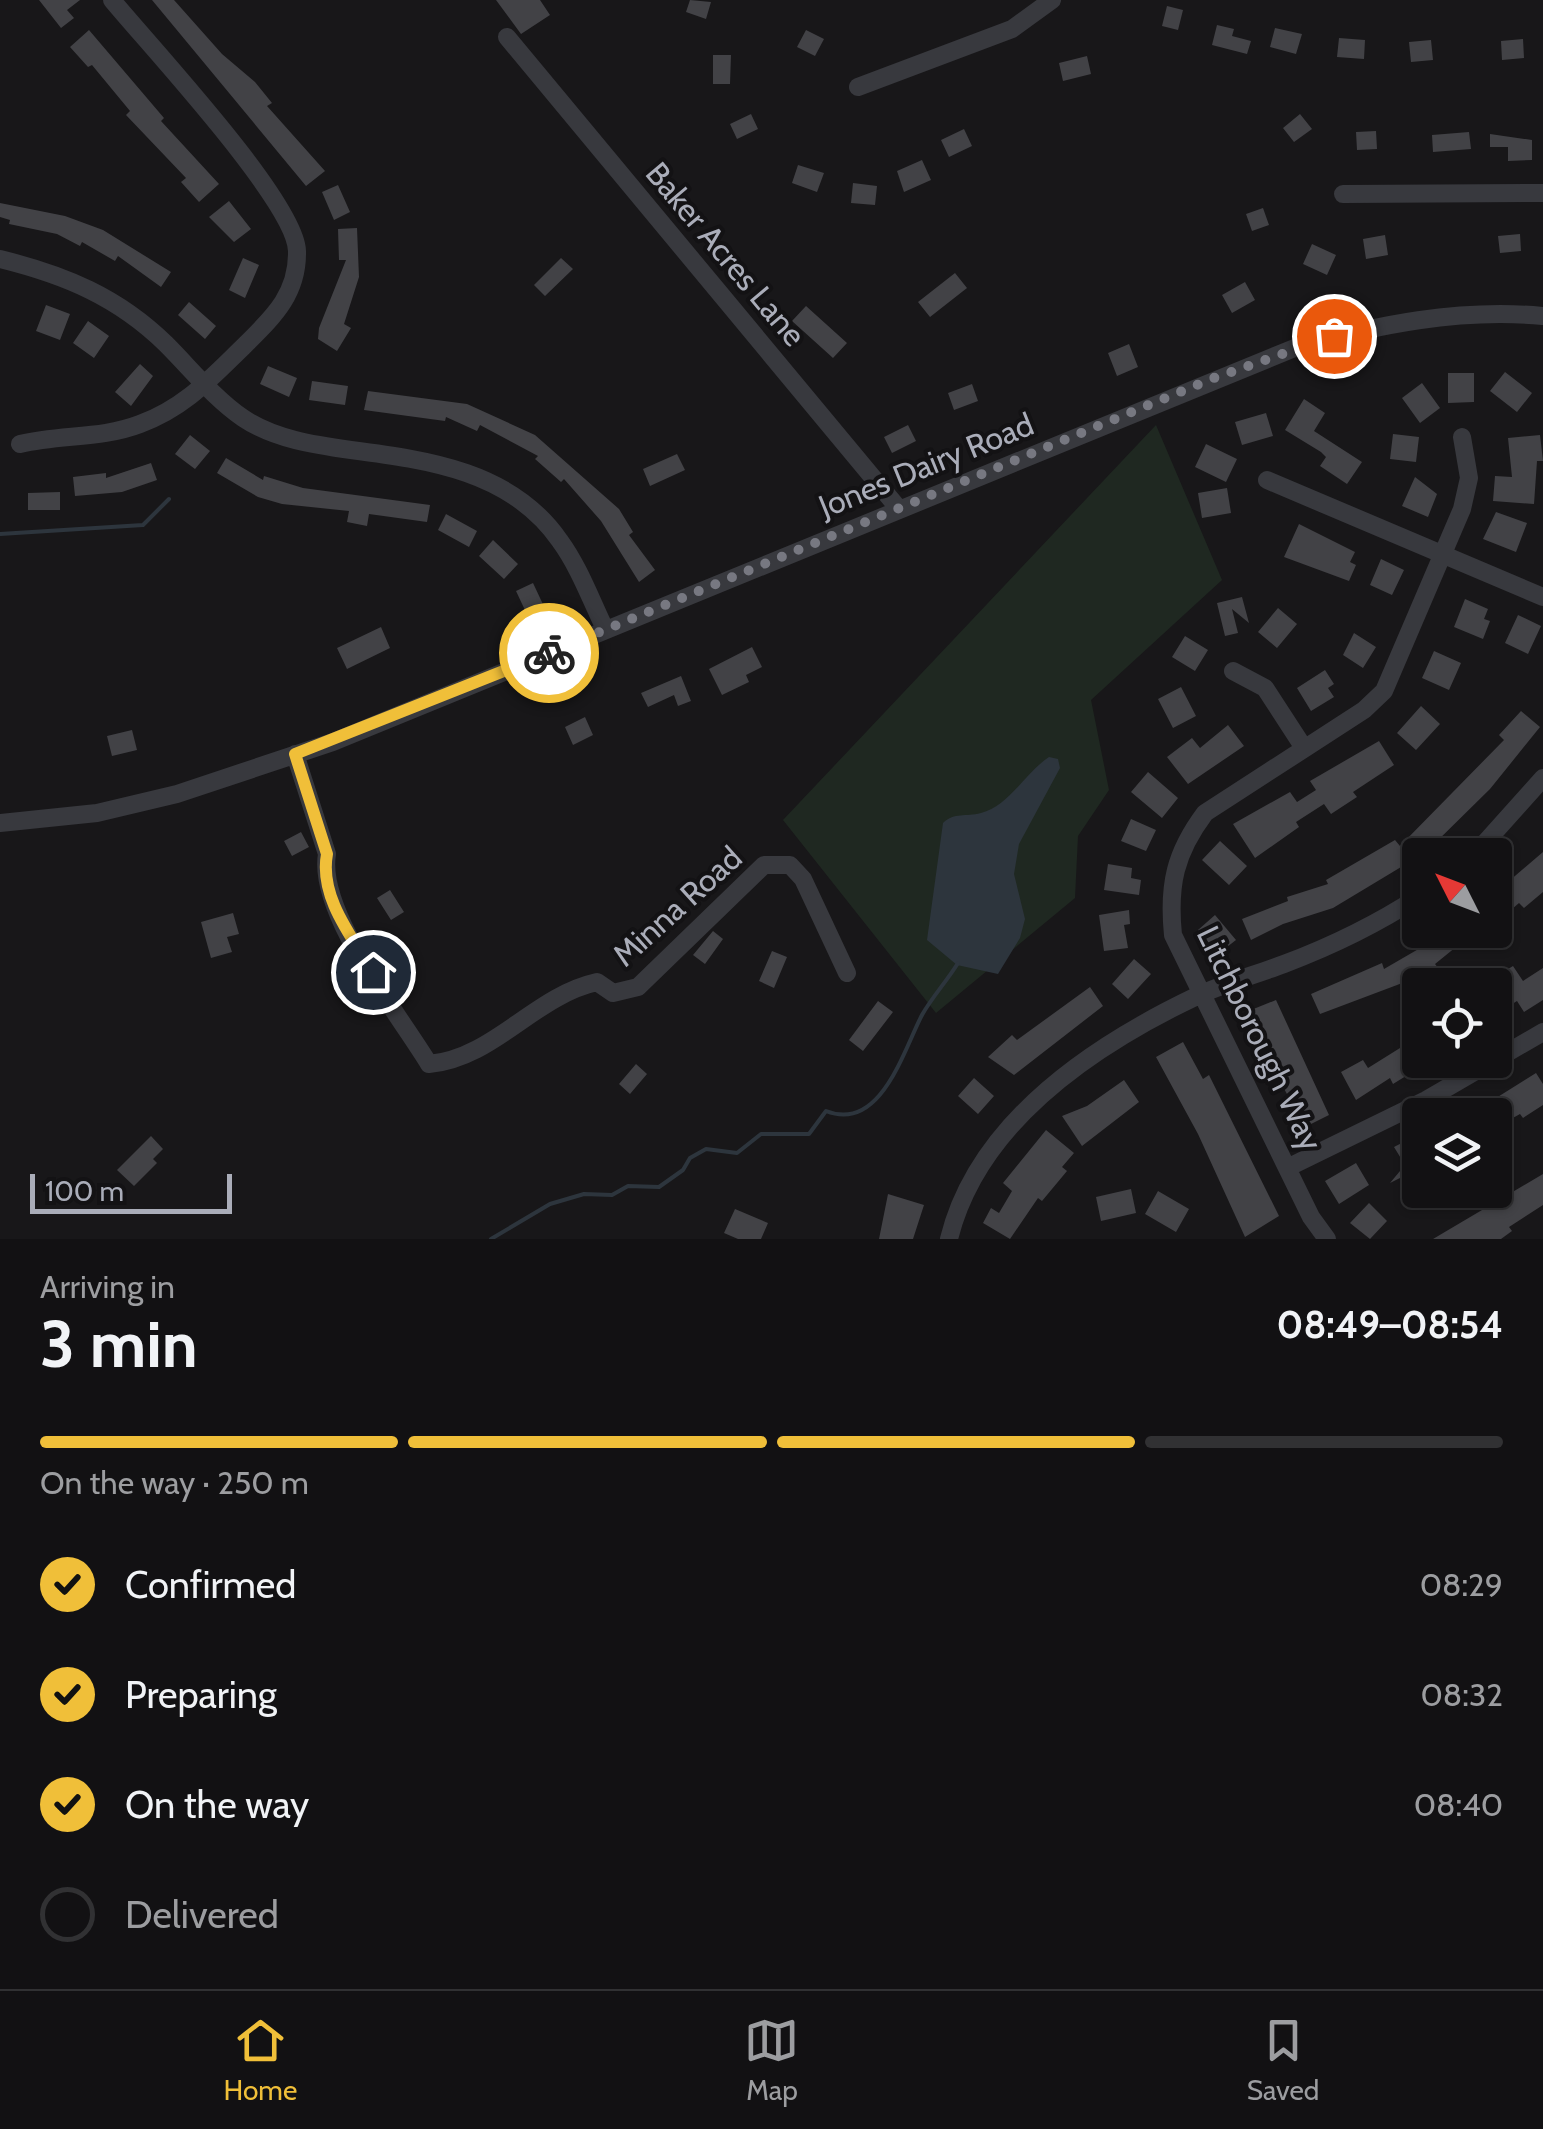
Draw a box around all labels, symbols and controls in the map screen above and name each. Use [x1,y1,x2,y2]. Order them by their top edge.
street label: Baker Acres Lane [638,154,814,354]
pin [1292,294,1377,379]
icon: bag [1307,309,1362,364]
street label: Jones Dairy Road [812,404,1039,526]
courier [499,603,599,703]
icon: bike [522,626,577,681]
street label: Minna Road [604,838,750,974]
north arrow [1402,838,1512,948]
map controls [1402,838,1512,1208]
street label: Litchborough Way [1189,919,1331,1157]
pin [331,930,416,1015]
icon: home [346,945,401,1000]
button: locate [1402,968,1512,1078]
button: layers [1402,1098,1512,1208]
scale bar [30,1169,232,1214]
text: 100 m [45,1174,124,1208]
text: Arriving in [40,1267,175,1306]
text: 08:49–08:54 [1277,1301,1503,1348]
text: 3 min [40,1304,198,1383]
text: On the way · 250 m [40,1463,309,1502]
icon: check [40,1557,95,1612]
text: Confirmed [125,1561,296,1608]
text: 08:29 [1420,1565,1503,1604]
icon: check [40,1667,95,1722]
text: Preparing [125,1671,277,1718]
text: 08:32 [1421,1675,1503,1714]
icon: check [40,1777,95,1832]
text: On the way [125,1781,309,1828]
text: 08:40 [1414,1785,1503,1824]
text: Delivered [125,1891,279,1938]
tab: Home [224,2013,297,2107]
tab: Map [744,2013,799,2107]
tab: Saved [1247,2013,1319,2107]

